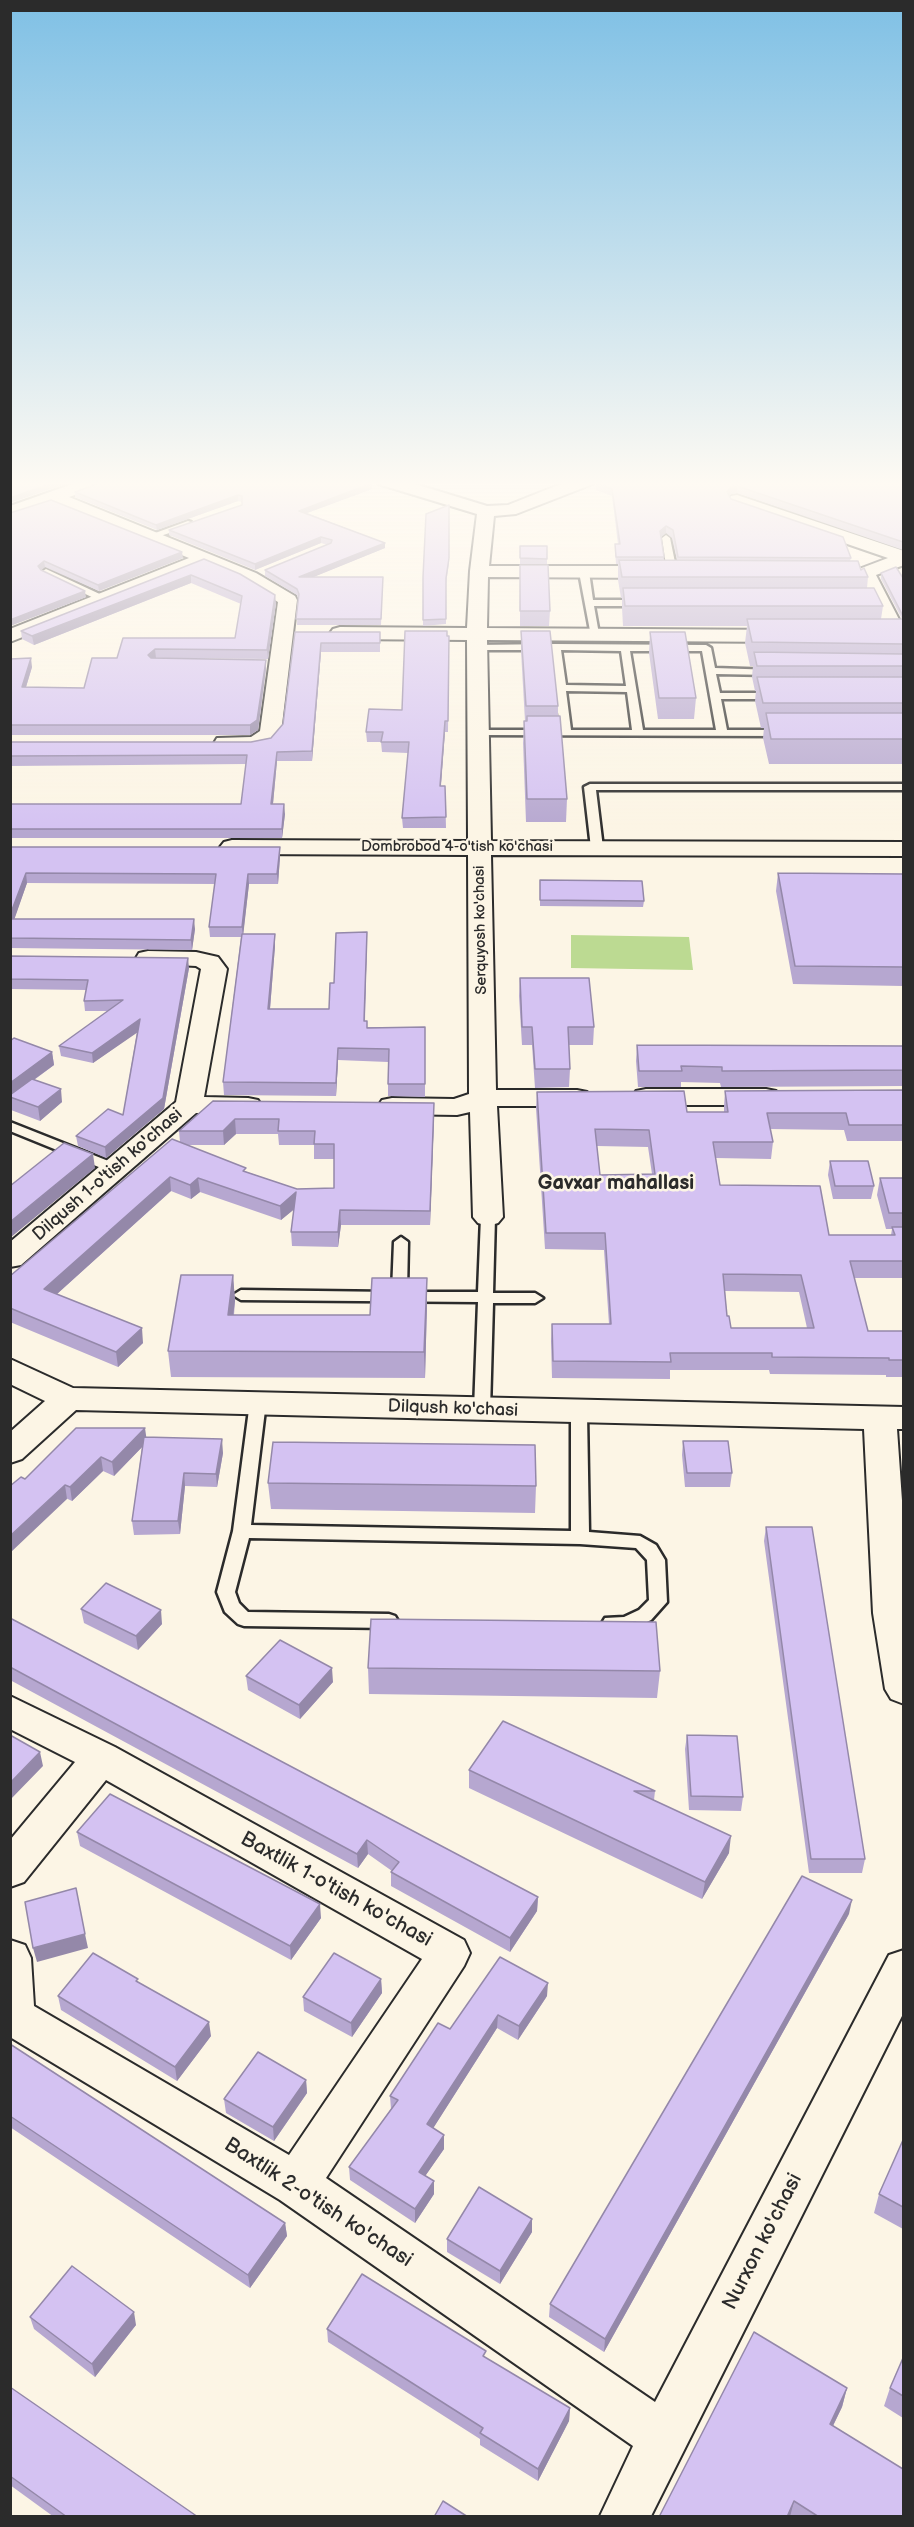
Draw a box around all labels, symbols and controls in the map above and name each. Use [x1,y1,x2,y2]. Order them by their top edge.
street label: Dombrobod 4-o'tish ko'chasi [361,838,553,856]
street label: Serquyosh ko'chasi [471,865,491,995]
street label: Dilqush 1-o'tish ko'chasi [29,1104,187,1246]
district label: Gavxar mahallasi [538,1172,694,1196]
street label: Dilqush ko'chasi [387,1396,519,1422]
street label: Baxtlik 1-o'tish ko'chasi [236,1827,436,1953]
street label: Baxtlik 2-o'tish ko'chasi [219,2133,417,2273]
street label: Nurxon ko'chasi [718,2170,808,2314]

